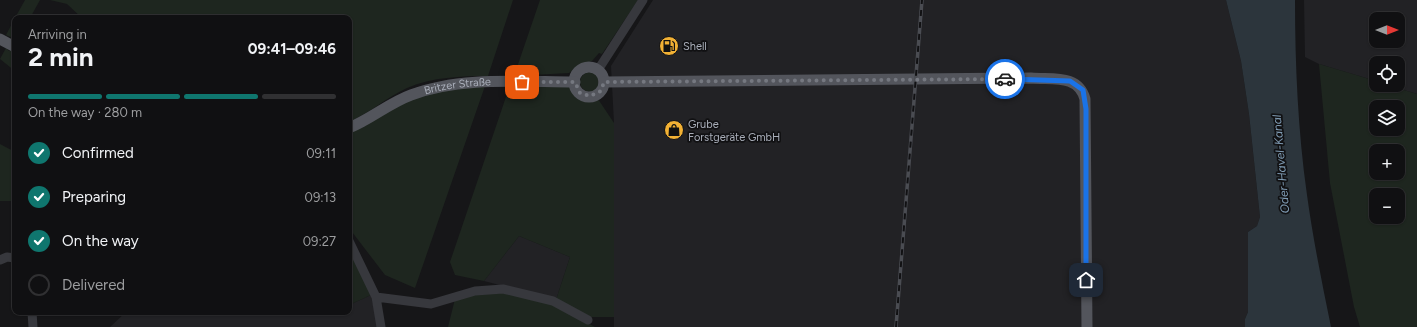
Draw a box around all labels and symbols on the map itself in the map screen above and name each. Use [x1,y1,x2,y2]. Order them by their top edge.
north arrow [1369,12,1405,48]
fuel station icon: Shell [658,35,680,57]
place label: Shell [683,40,707,53]
courier [985,59,1025,99]
pin [505,65,539,99]
street label: Britzer Straße [423,75,491,97]
water label: Oder-Havel-Kanal [1270,114,1292,214]
place label: Grube Forstgeräte GmbH [688,118,780,144]
shop icon: Grube Forstgeräte GmbH [663,119,685,141]
pin [1069,263,1103,297]

